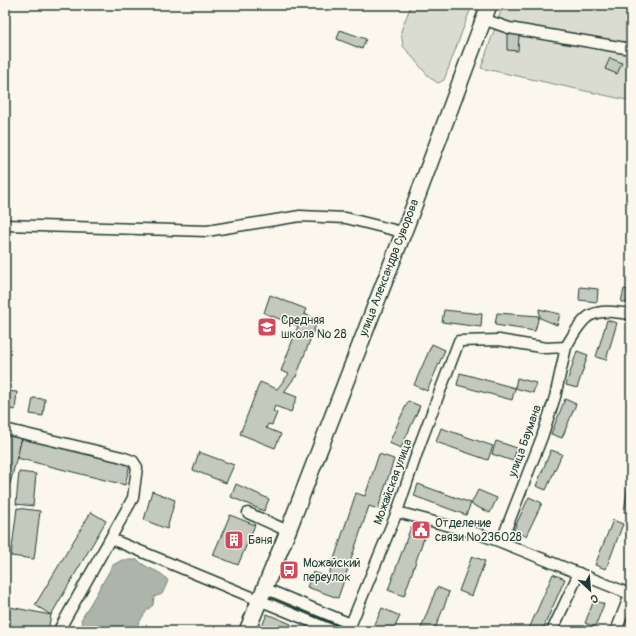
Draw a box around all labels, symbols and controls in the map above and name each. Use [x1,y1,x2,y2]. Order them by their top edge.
street label: улица Александра Суворова [356,197,422,340]
place label: Средняя школа № 28 [281,313,347,342]
school or university icon: Средняя школа № 28 [256,316,278,338]
street label: улица Баумана [505,403,545,480]
street label: Можайская улица [371,437,416,527]
place label: Отделение связи №236028 [435,516,522,545]
public building icon: Отделение связи №236028 [410,519,432,541]
building icon: Баня [223,529,245,551]
place label: Баня [248,533,273,548]
place label: Можайский переулок [303,556,361,585]
bus stop icon: Можайский переулок [278,559,300,581]
north arrow [570,570,610,610]
text: С [588,591,600,606]

